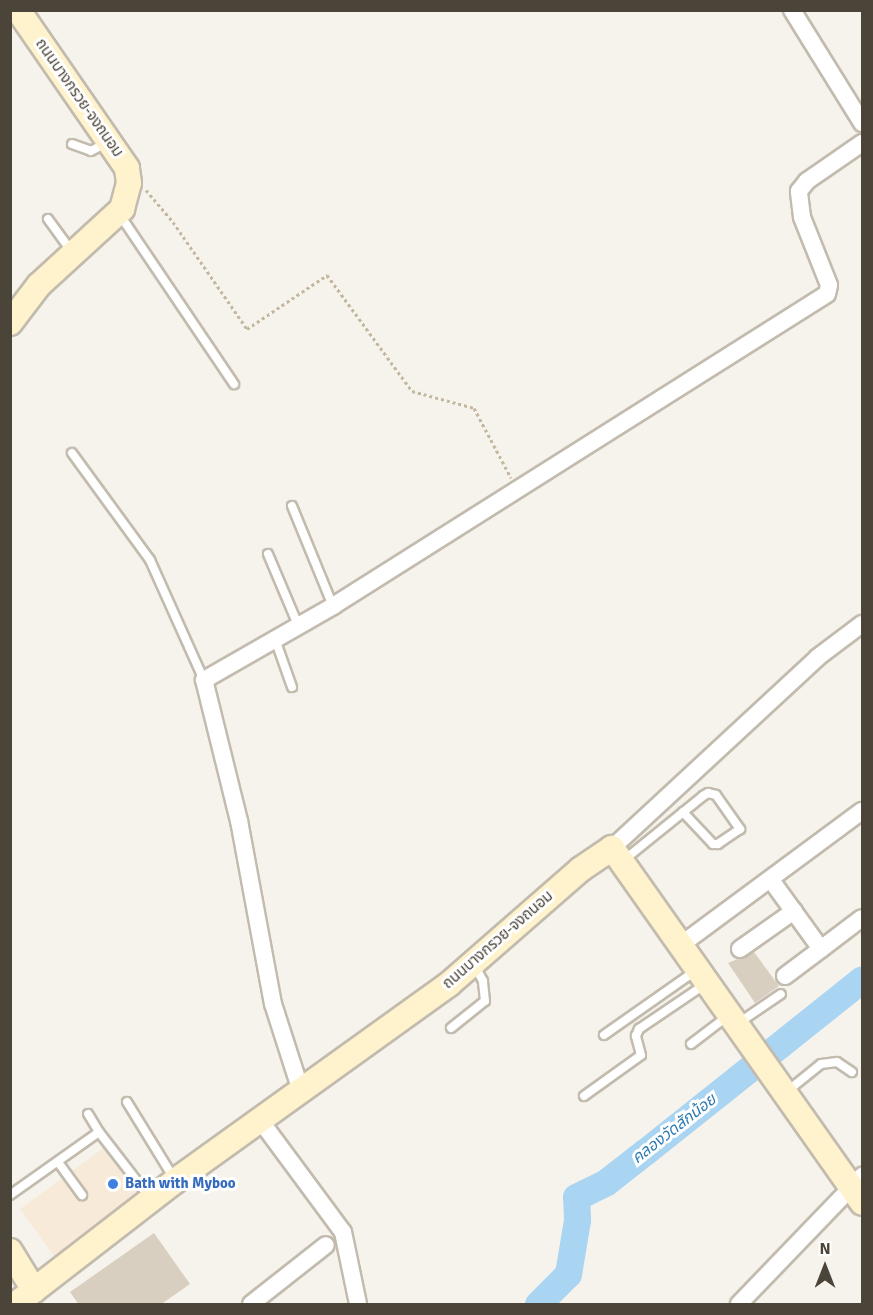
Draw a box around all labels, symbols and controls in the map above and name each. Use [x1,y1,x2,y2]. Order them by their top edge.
street label: ถนนบางกรวย-จงถนอม [31,35,127,161]
street label: ถนนบางกรวย-จงถนอม [439,887,557,993]
water label: คลองวัดสักน้อย [628,1090,720,1168]
place label: Bath with Myboo [125,1175,236,1193]
marker: Bath with Myboo [106,1177,120,1191]
north arrow [795,1237,855,1297]
text: N [819,1239,831,1259]

